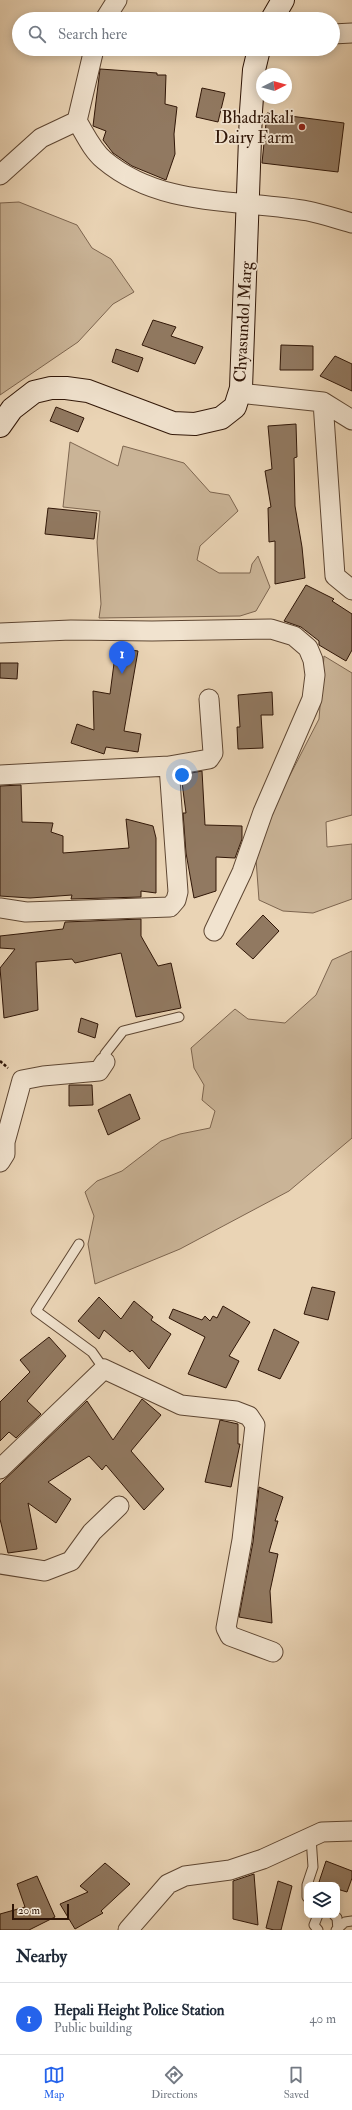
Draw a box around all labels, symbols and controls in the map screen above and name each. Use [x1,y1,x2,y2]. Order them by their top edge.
search box [12,12,340,56]
icon: search [26,23,48,45]
text: Search here [58,25,127,44]
north arrow [256,68,292,104]
place label: Bhadrakali Dairy Farm [215,107,294,149]
marker: Bhadrakali Dairy Farm [297,122,307,132]
street label: Chyasundol Marg [229,260,258,383]
pin: 1 [109,641,135,674]
your location [172,765,192,785]
map controls [304,1882,340,1918]
button: layers [304,1882,340,1918]
scale bar [12,1902,69,1921]
text: 20 m [18,1904,40,1917]
text: Nearby [16,1946,67,1967]
text: Hepali Height Police Station [54,2001,225,2020]
text: 1 [27,2011,31,2027]
text: 40 m [310,2011,336,2027]
text: Public building [54,2020,132,2036]
tab: Map [43,2064,65,2101]
tab: Directions [151,2064,198,2101]
tab: Saved [284,2064,309,2101]

